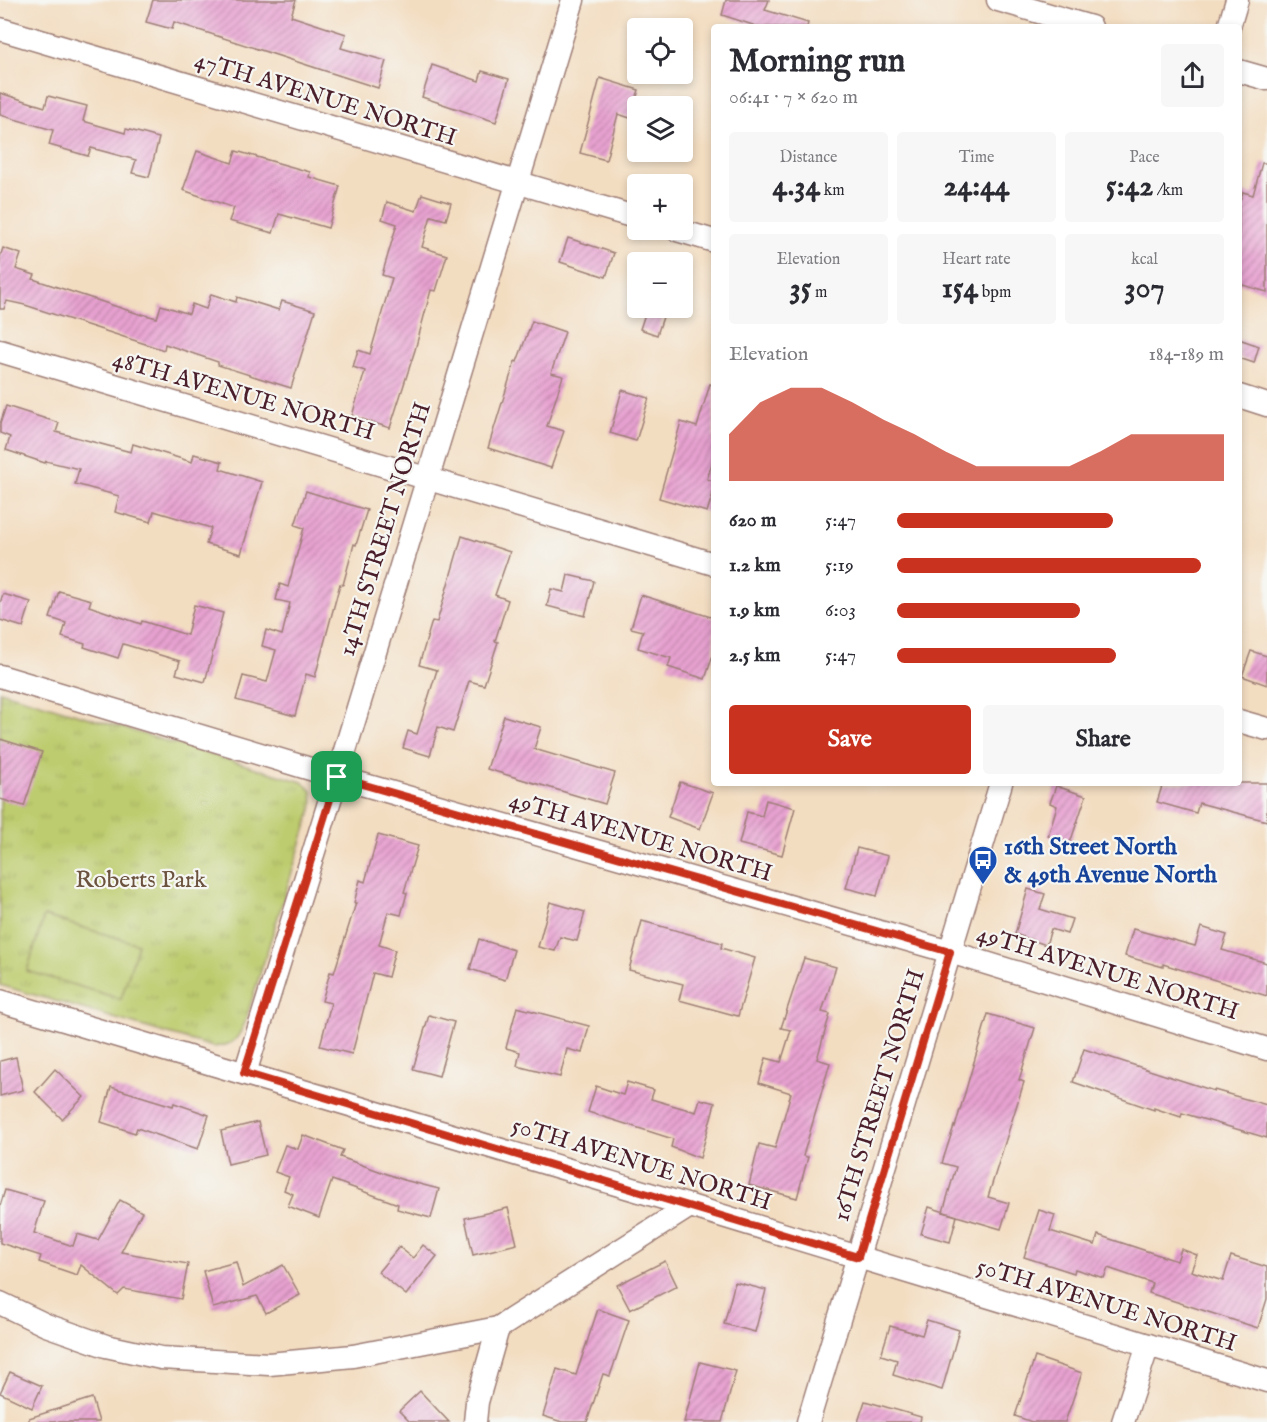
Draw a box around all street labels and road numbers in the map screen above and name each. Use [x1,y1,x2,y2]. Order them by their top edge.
street label: 47TH AVENUE NORTH [191,45,460,154]
street label: 48TH AVENUE NORTH [109,344,378,449]
street label: 14TH STREET NORTH [332,399,439,660]
street label: 49TH AVENUE NORTH [506,785,776,890]
street label: 49TH AVENUE NORTH [973,919,1242,1028]
street label: 16TH STREET NORTH [826,966,933,1225]
street label: 50TH AVENUE NORTH [508,1110,775,1219]
street label: 50TH AVENUE NORTH [973,1251,1240,1360]

